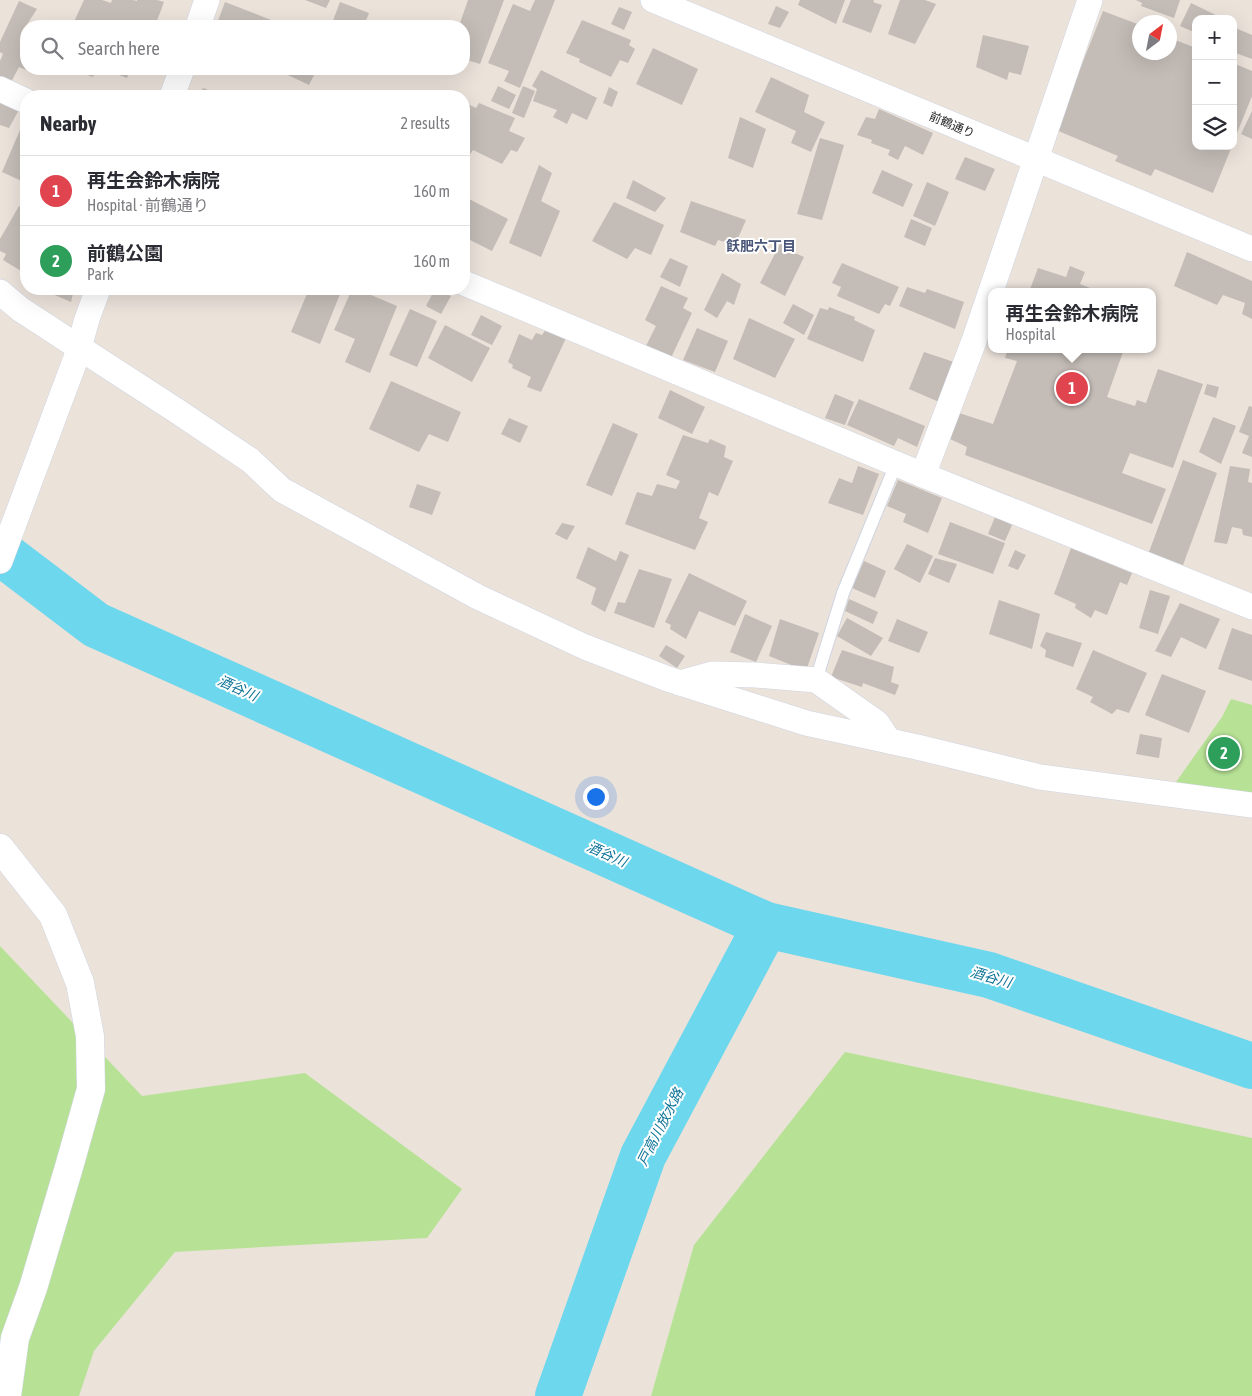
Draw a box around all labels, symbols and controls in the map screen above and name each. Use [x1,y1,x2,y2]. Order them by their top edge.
north arrow [1132,15,1177,60]
map controls [1192,15,1237,150]
button: + [1192,15,1237,60]
search box [20,20,470,75]
icon: search [38,34,66,62]
text: Search here [78,37,160,59]
button: − [1192,60,1237,105]
button: layers [1192,105,1237,150]
street label: 前鶴通り [927,109,977,141]
text: Nearby [40,111,96,135]
text: 2 results [400,114,450,132]
text: 再生会鈴木病院 [87,169,220,191]
text: 1 [52,182,60,200]
text: 160 m [414,182,450,200]
text: Hospital · 前鶴通り [87,196,209,214]
district label: 飫肥六丁目 [726,238,796,254]
text: 前鶴公園 [87,242,163,264]
text: 2 [52,252,60,270]
text: 160 m [414,252,450,270]
text: Park [87,265,114,283]
popup [988,288,1156,353]
text: 再生会鈴木病院 [1005,302,1139,324]
text: Hospital [1005,325,1056,343]
pin: 1 [1056,369,1088,407]
water label: 酒谷川 [216,672,262,705]
pin: 2 [1208,734,1240,772]
your location [583,784,609,810]
water label: 酒谷川 [585,838,631,871]
water label: 酒谷川 [969,964,1015,991]
water label: 戸高川放水路 [634,1085,687,1168]

